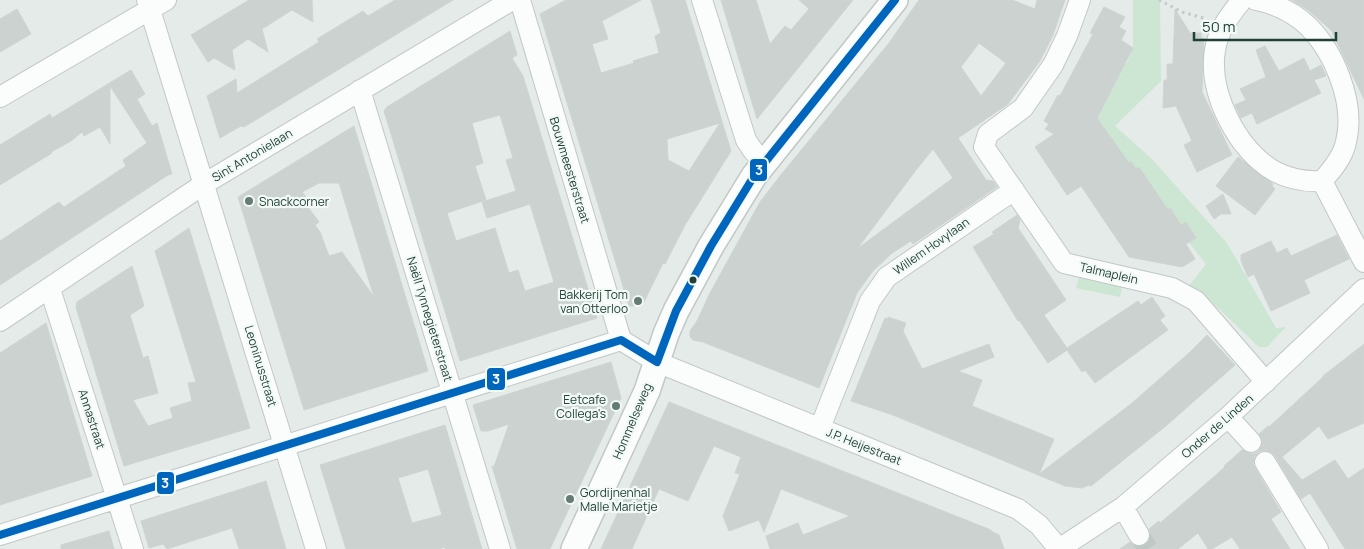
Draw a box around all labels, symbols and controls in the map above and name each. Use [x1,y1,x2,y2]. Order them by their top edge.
scale bar [1194,10,1336,42]
text: 50 m [1202,16,1236,37]
street label: Bouwmeesterstraat [546,115,594,225]
street label: Sint Antonielaan [209,124,295,186]
line badge: 3 [749,158,768,182]
text: 3 [755,160,763,179]
place label: Snackcorner [259,193,330,210]
marker: Snackcorner [243,195,255,207]
street label: Willem Hovylaan [889,213,973,279]
street label: Naëll Tynnegieterstraat [403,254,457,384]
street label: Talmaplein [1078,258,1140,288]
unlabelled marker [688,275,698,285]
place label: Bakkerij Tom van Otterloo [559,286,628,317]
marker: Bakkerij Tom van Otterloo [632,295,644,307]
street label: Leoninusstraat [241,323,281,409]
line badge: 3 [486,367,506,391]
text: 3 [492,369,500,388]
street label: Hommelseweg [608,380,656,462]
street label: Annastraat [74,387,110,451]
street label: Onder de Linden [1177,390,1257,462]
place label: Eetcafe Collega's [556,391,606,422]
marker: Eetcafe Collega's [610,400,622,412]
street label: J.P. Heijestraat [824,423,905,469]
line badge: 3 [156,471,175,495]
text: 3 [161,473,169,492]
place label: Gordijnenhal Malle Marietje [580,484,658,515]
marker: Gordijnenhal Malle Marietje [564,493,576,505]

